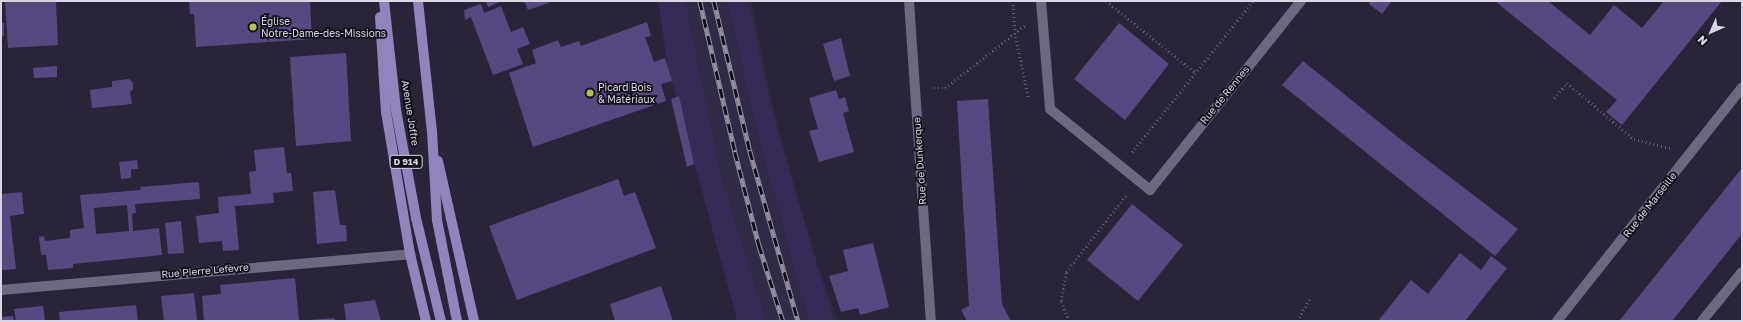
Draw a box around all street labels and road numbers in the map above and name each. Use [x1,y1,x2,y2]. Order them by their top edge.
street label: Rue de Rennes [1198,64,1252,126]
street label: Avenue Joffre [399,79,421,147]
street label: Rue de Dunkerque [911,117,929,205]
road number: D 914 [389,155,423,169]
street label: Rue de Marseille [1621,170,1679,240]
street label: Rue Pierre Lefèvre [161,261,249,281]

